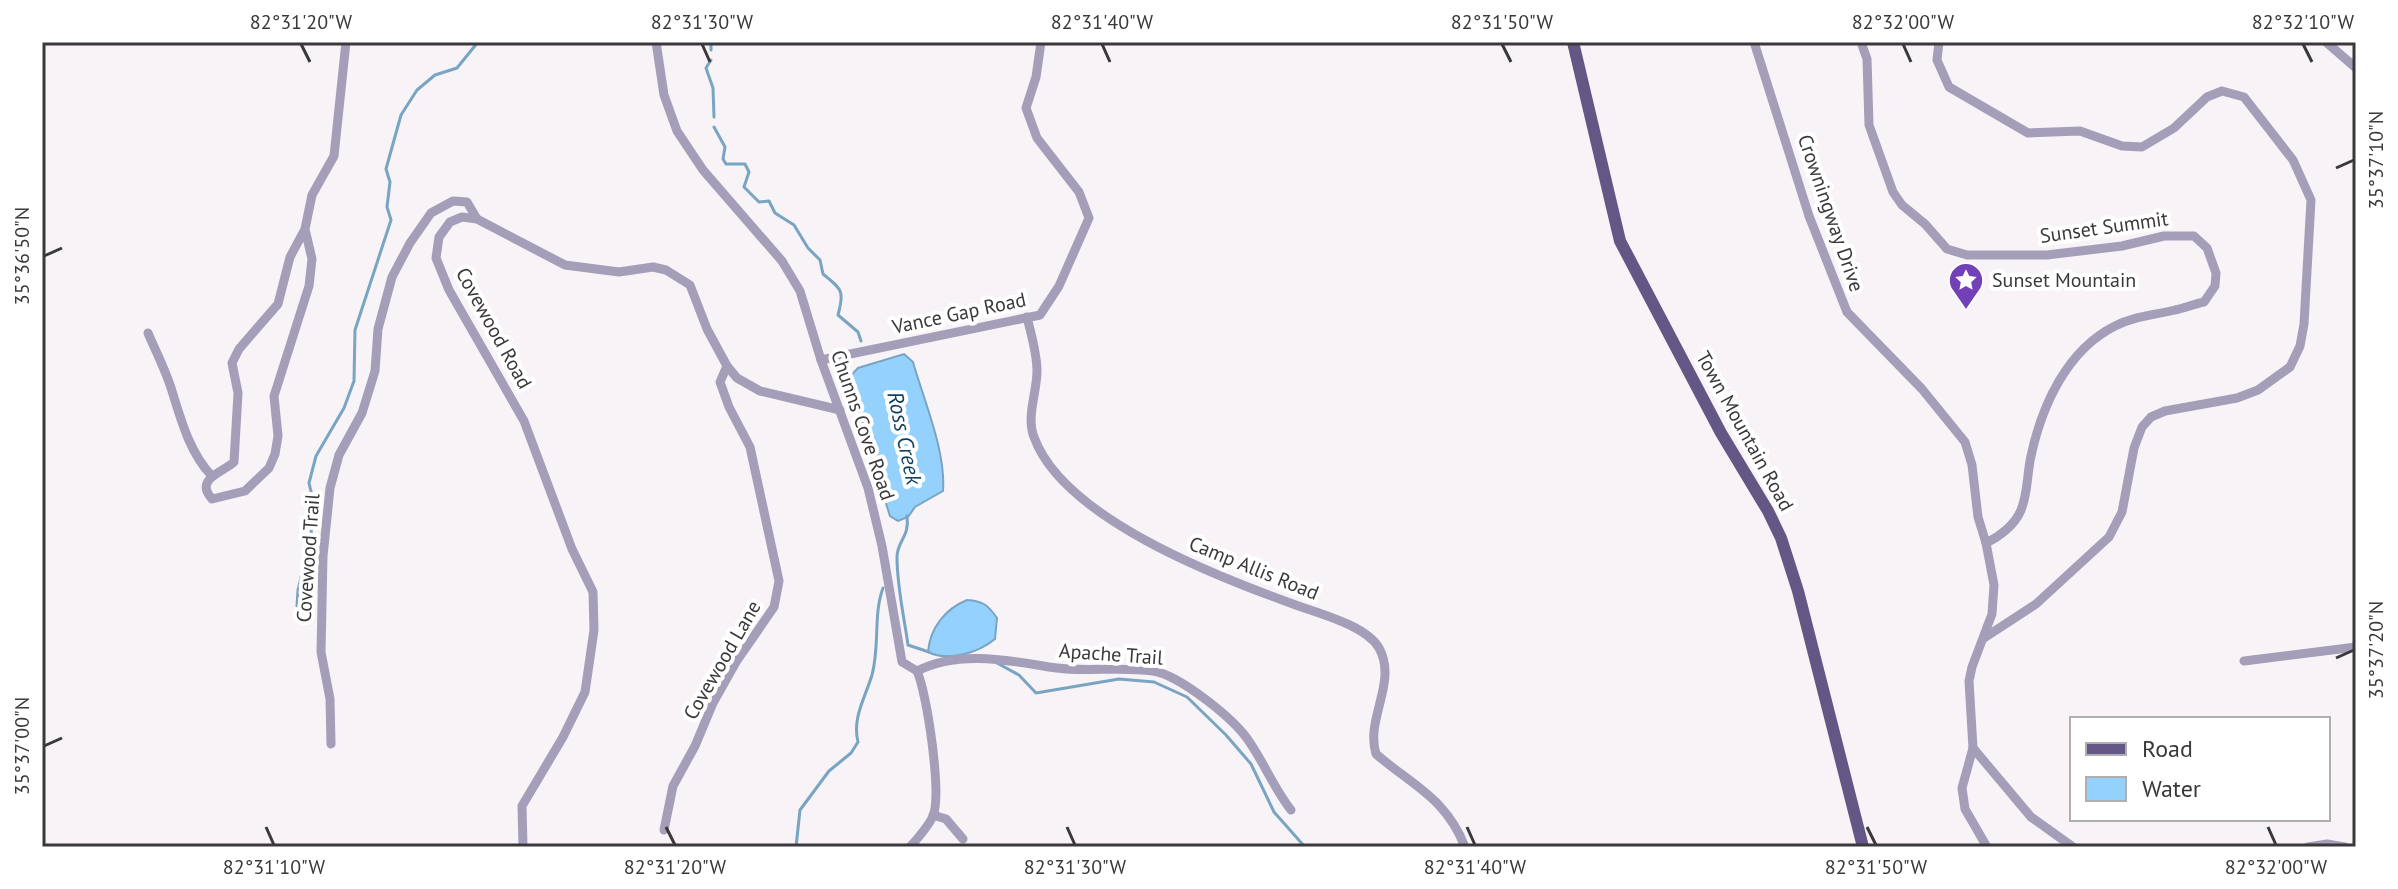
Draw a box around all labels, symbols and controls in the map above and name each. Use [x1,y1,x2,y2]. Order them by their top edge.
text: 82°31'20"W [250,9,353,35]
text: 82°31'30"W [651,9,754,35]
text: 82°31'40"W [1051,9,1154,35]
text: 82°31'50"W [1451,9,1554,35]
text: 82°32'00"W [1852,9,1955,35]
text: 82°32'10"W [2252,9,2355,35]
text: 35°37'10"N [2363,111,2389,209]
street label: Crowningway Drive [1792,131,1870,295]
street label: Sunset Summit [2038,205,2170,249]
text: 35°36'50"N [9,207,35,305]
place icon: Sunset Mountain [1947,261,1985,311]
street label: Covewood Road [450,263,538,393]
place label: Sunset Mountain [1992,267,2136,293]
street label: Vance Gap Road [889,286,1028,340]
street label: Chunns Cove Road [825,346,901,504]
street label: Town Mountain Road [1690,346,1800,516]
water label: Ross Creek [881,389,929,488]
street label: Covewood Trail [291,493,325,623]
street label: Camp Allis Road [1185,530,1323,606]
street label: Covewood Lane [677,596,767,724]
text: 35°37'20"N [2363,601,2389,699]
street label: Apache Trail [1058,637,1164,671]
text: 35°37'00"N [9,697,35,795]
legend [2070,717,2330,821]
text: Road [2142,733,2193,764]
text: Water [2142,773,2201,804]
text: 82°31'10"W [223,854,326,880]
text: 82°31'20"W [624,854,727,880]
text: 82°31'30"W [1024,854,1127,880]
text: 82°31'40"W [1424,854,1527,880]
text: 82°31'50"W [1825,854,1928,880]
text: 82°32'00"W [2225,854,2328,880]

